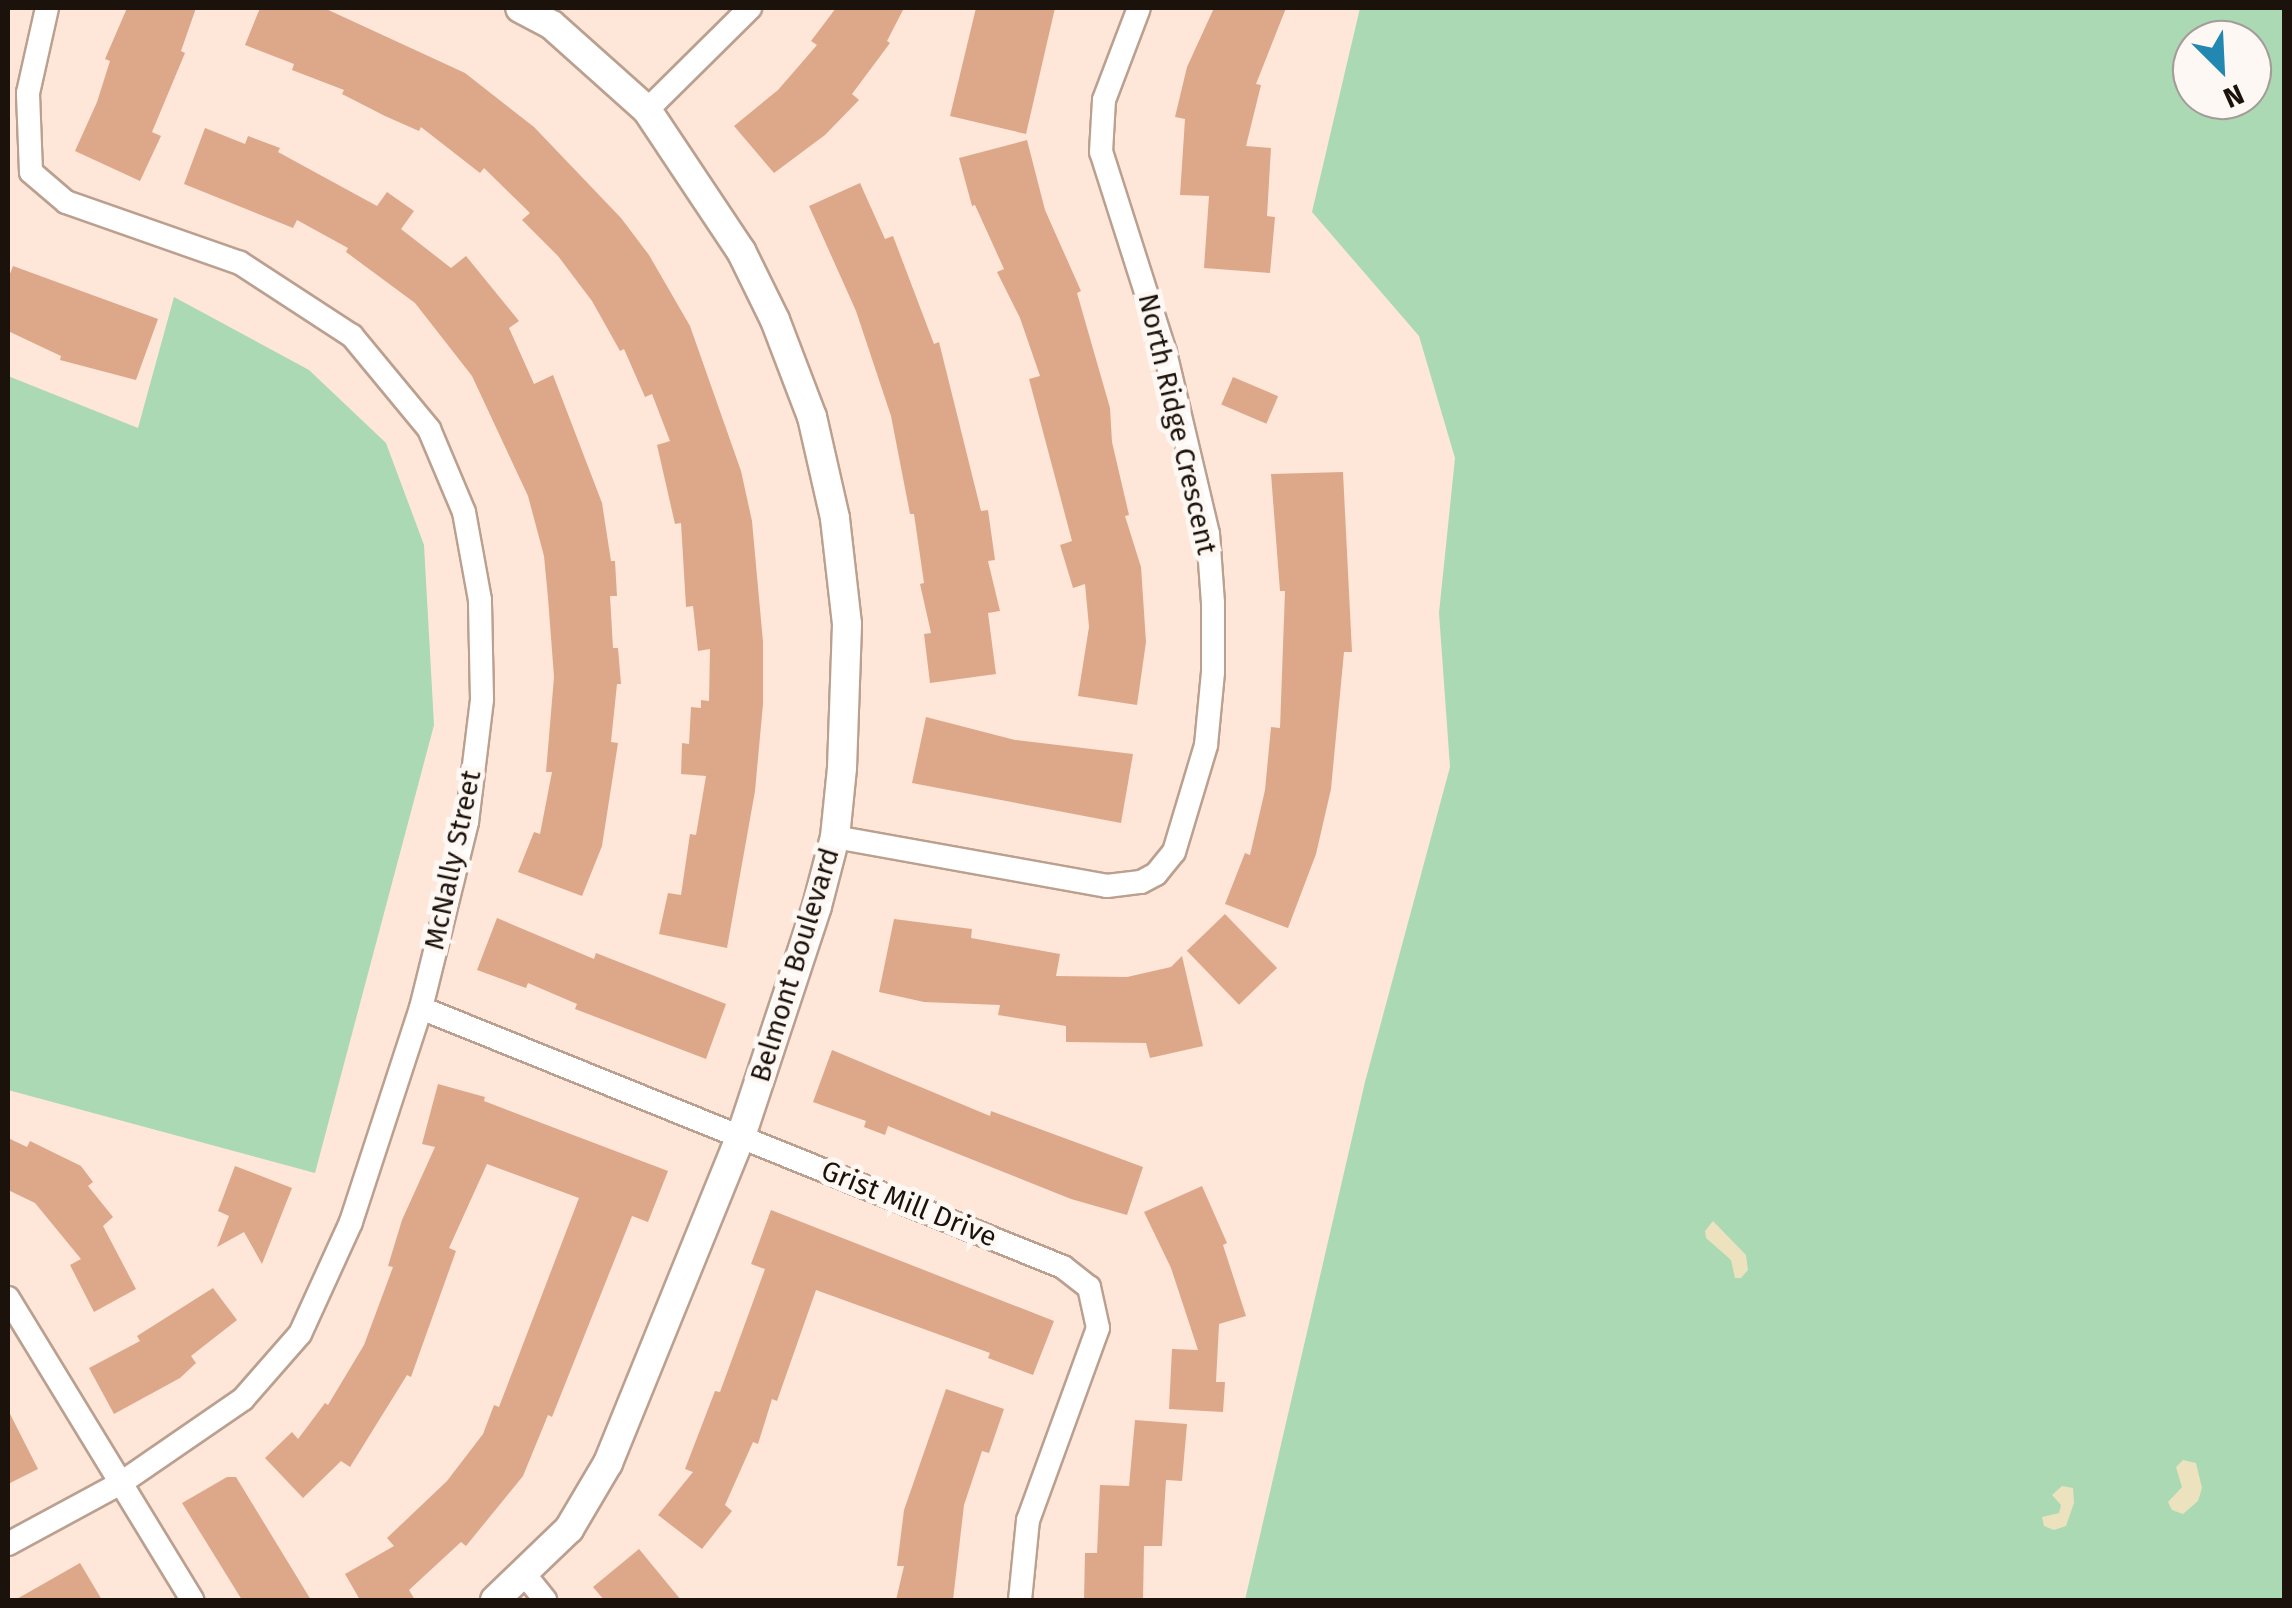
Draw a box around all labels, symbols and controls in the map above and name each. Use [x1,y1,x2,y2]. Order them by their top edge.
north arrow [2172,20,2272,120]
text: N [2218,77,2249,115]
street label: North Ridge Crescent [1131,290,1223,558]
street label: McNally Street [418,767,488,953]
street label: Belmont Boulevard [743,844,847,1086]
street label: Grist Mill Drive [816,1154,1002,1254]

